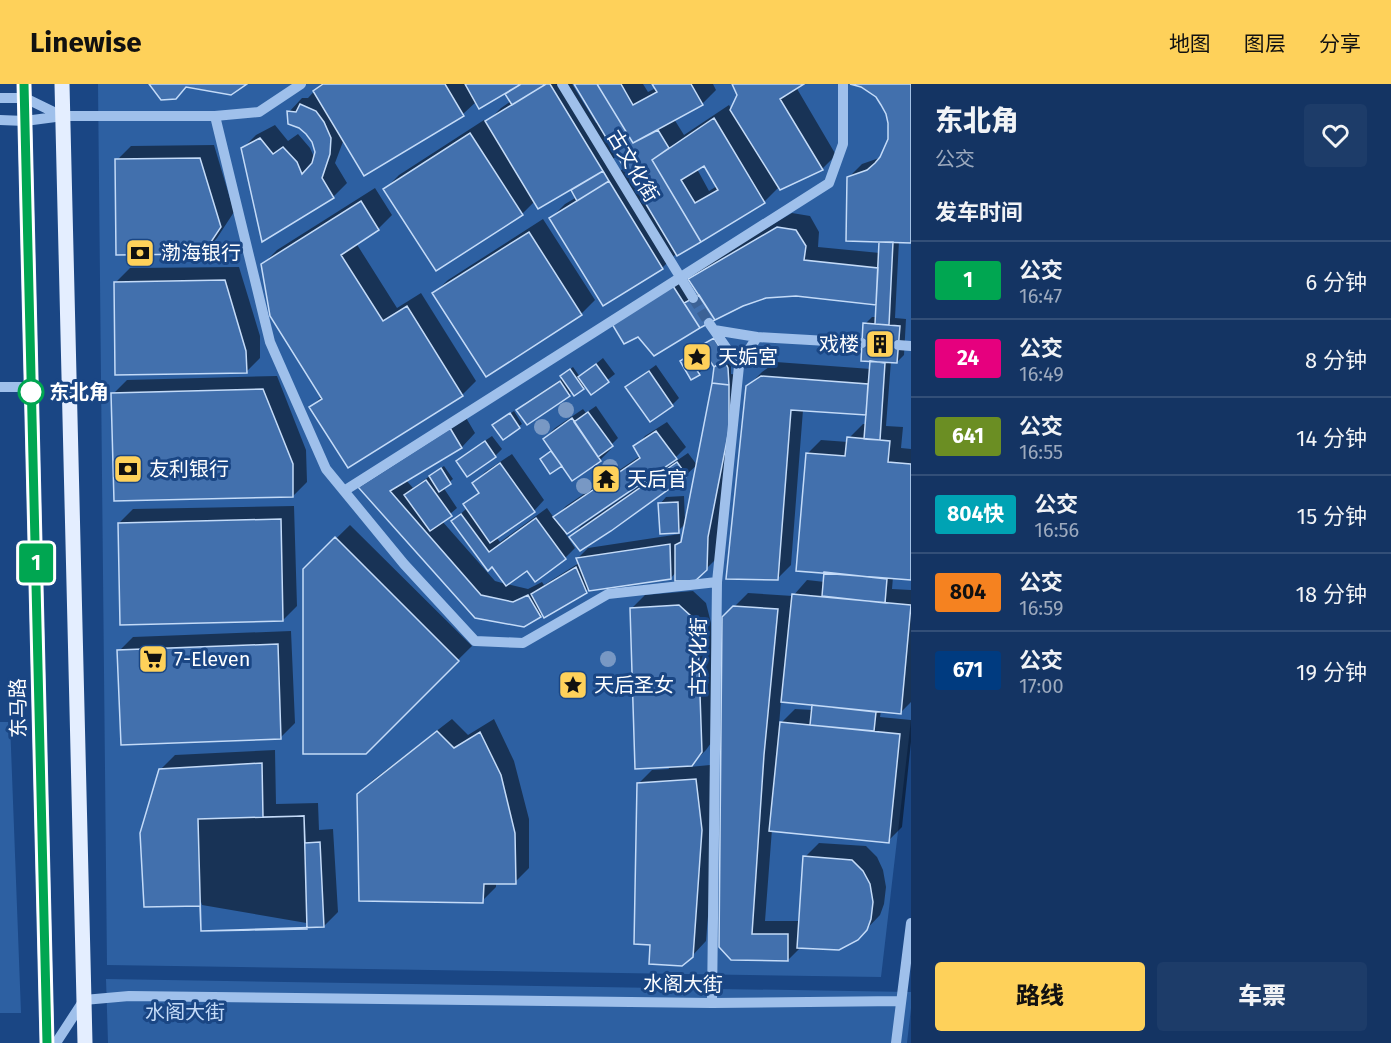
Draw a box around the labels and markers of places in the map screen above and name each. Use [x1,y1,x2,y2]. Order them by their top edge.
bank icon: 渤海银行 [124,237,156,269]
place label: 渤海银行 [161,241,241,265]
building icon: 戏楼 [864,328,896,360]
place label: 戏楼 [819,332,859,356]
place icon: 天姤宮 [681,341,713,373]
place label: 天姤宮 [718,345,778,369]
marker: 东北角 [18,379,44,405]
place label: 东北角 [49,380,109,404]
bank icon: 友利银行 [112,453,144,485]
place label: 友利银行 [149,457,229,481]
temple icon: 天后官 [590,463,622,495]
place label: 天后官 [627,467,687,491]
supermarket icon: 7-Eleven [137,643,169,675]
place label: 7-Eleven [174,647,250,671]
place icon: 天后圣女 [557,669,589,701]
place label: 天后圣女 [594,673,674,697]

